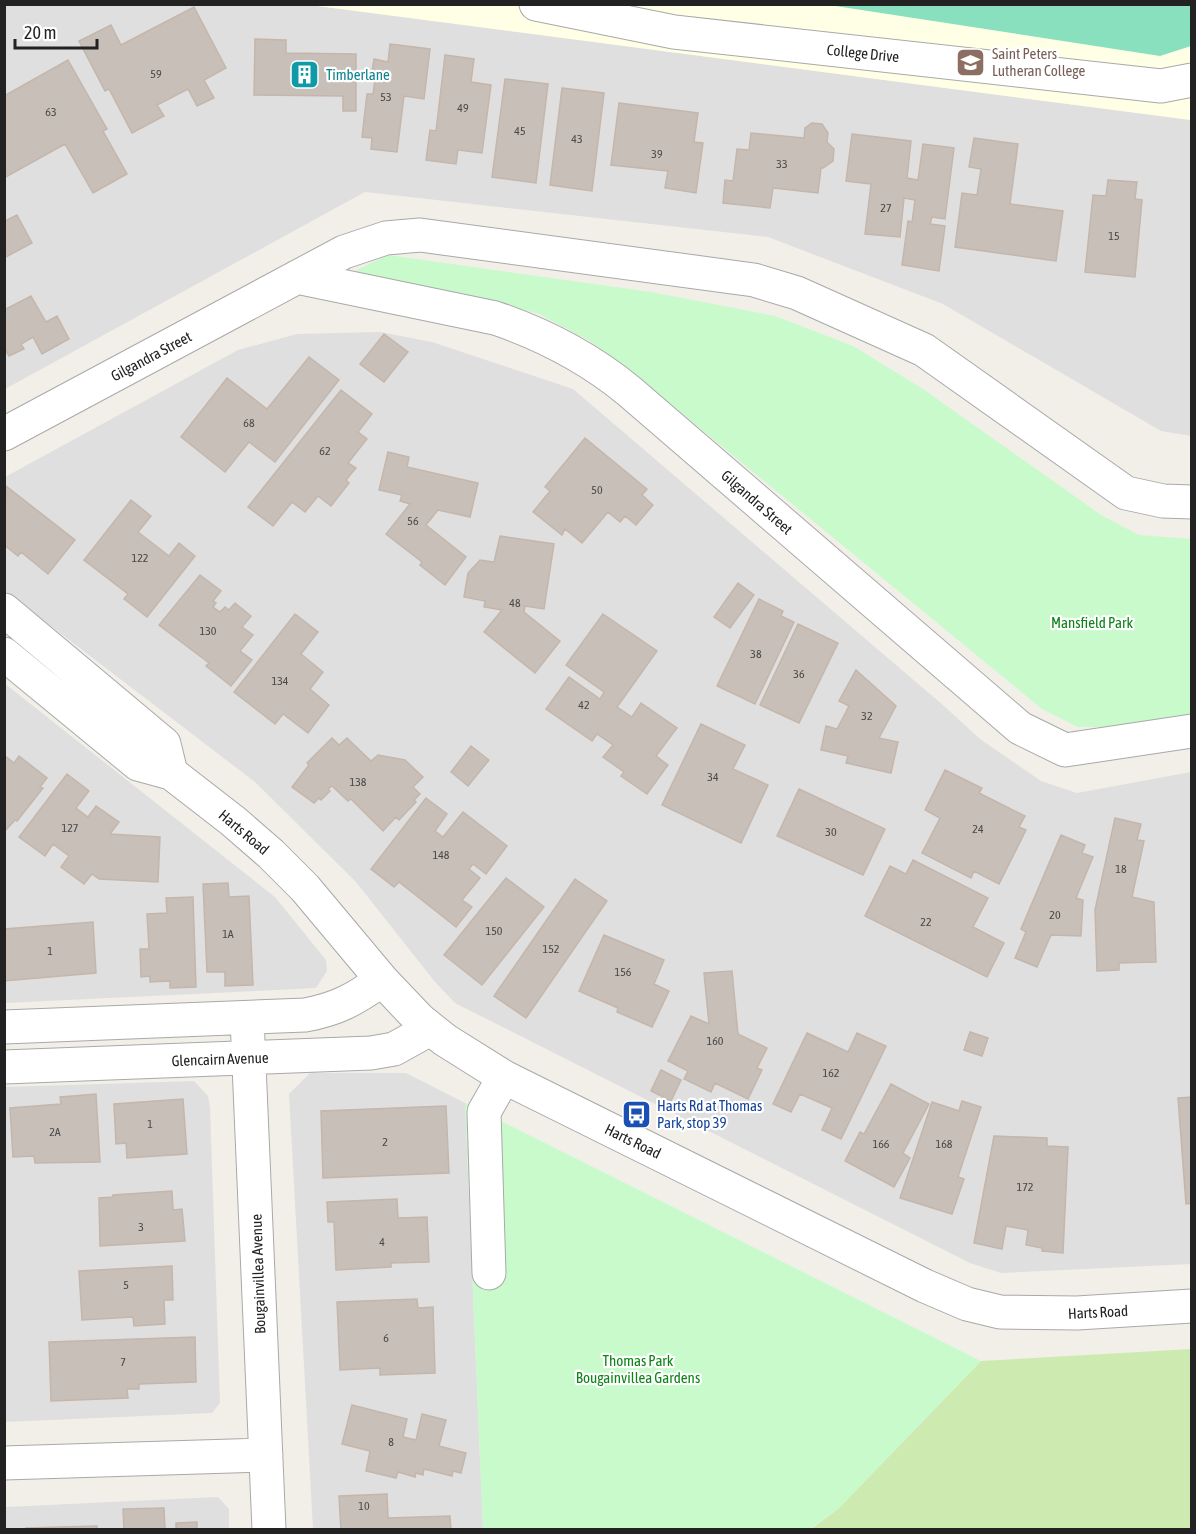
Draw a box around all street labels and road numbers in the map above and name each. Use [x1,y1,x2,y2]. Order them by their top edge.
street label: College Drive [826,41,900,65]
street label: Gilgandra Street [108,328,194,384]
street label: Gilgandra Street [718,466,796,538]
street label: Harts Road [215,806,273,858]
street label: Glencairn Avenue [171,1049,269,1069]
street label: Harts Road [602,1120,664,1162]
street label: Bougainvillea Avenue [247,1214,269,1334]
street label: Harts Road [1067,1302,1129,1322]

